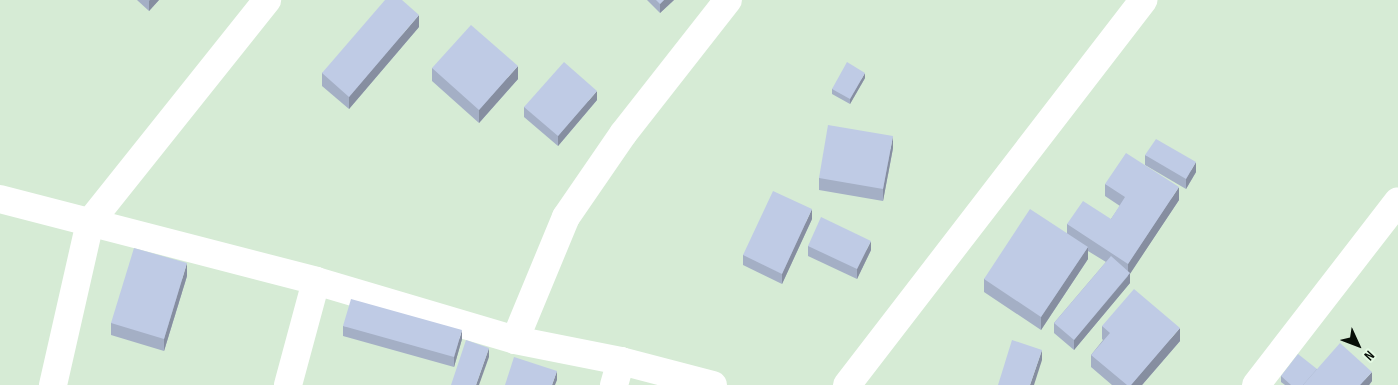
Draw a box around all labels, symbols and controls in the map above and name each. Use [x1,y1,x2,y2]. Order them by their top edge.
north arrow [1333,320,1383,370]
text: N [1361,347,1378,364]

